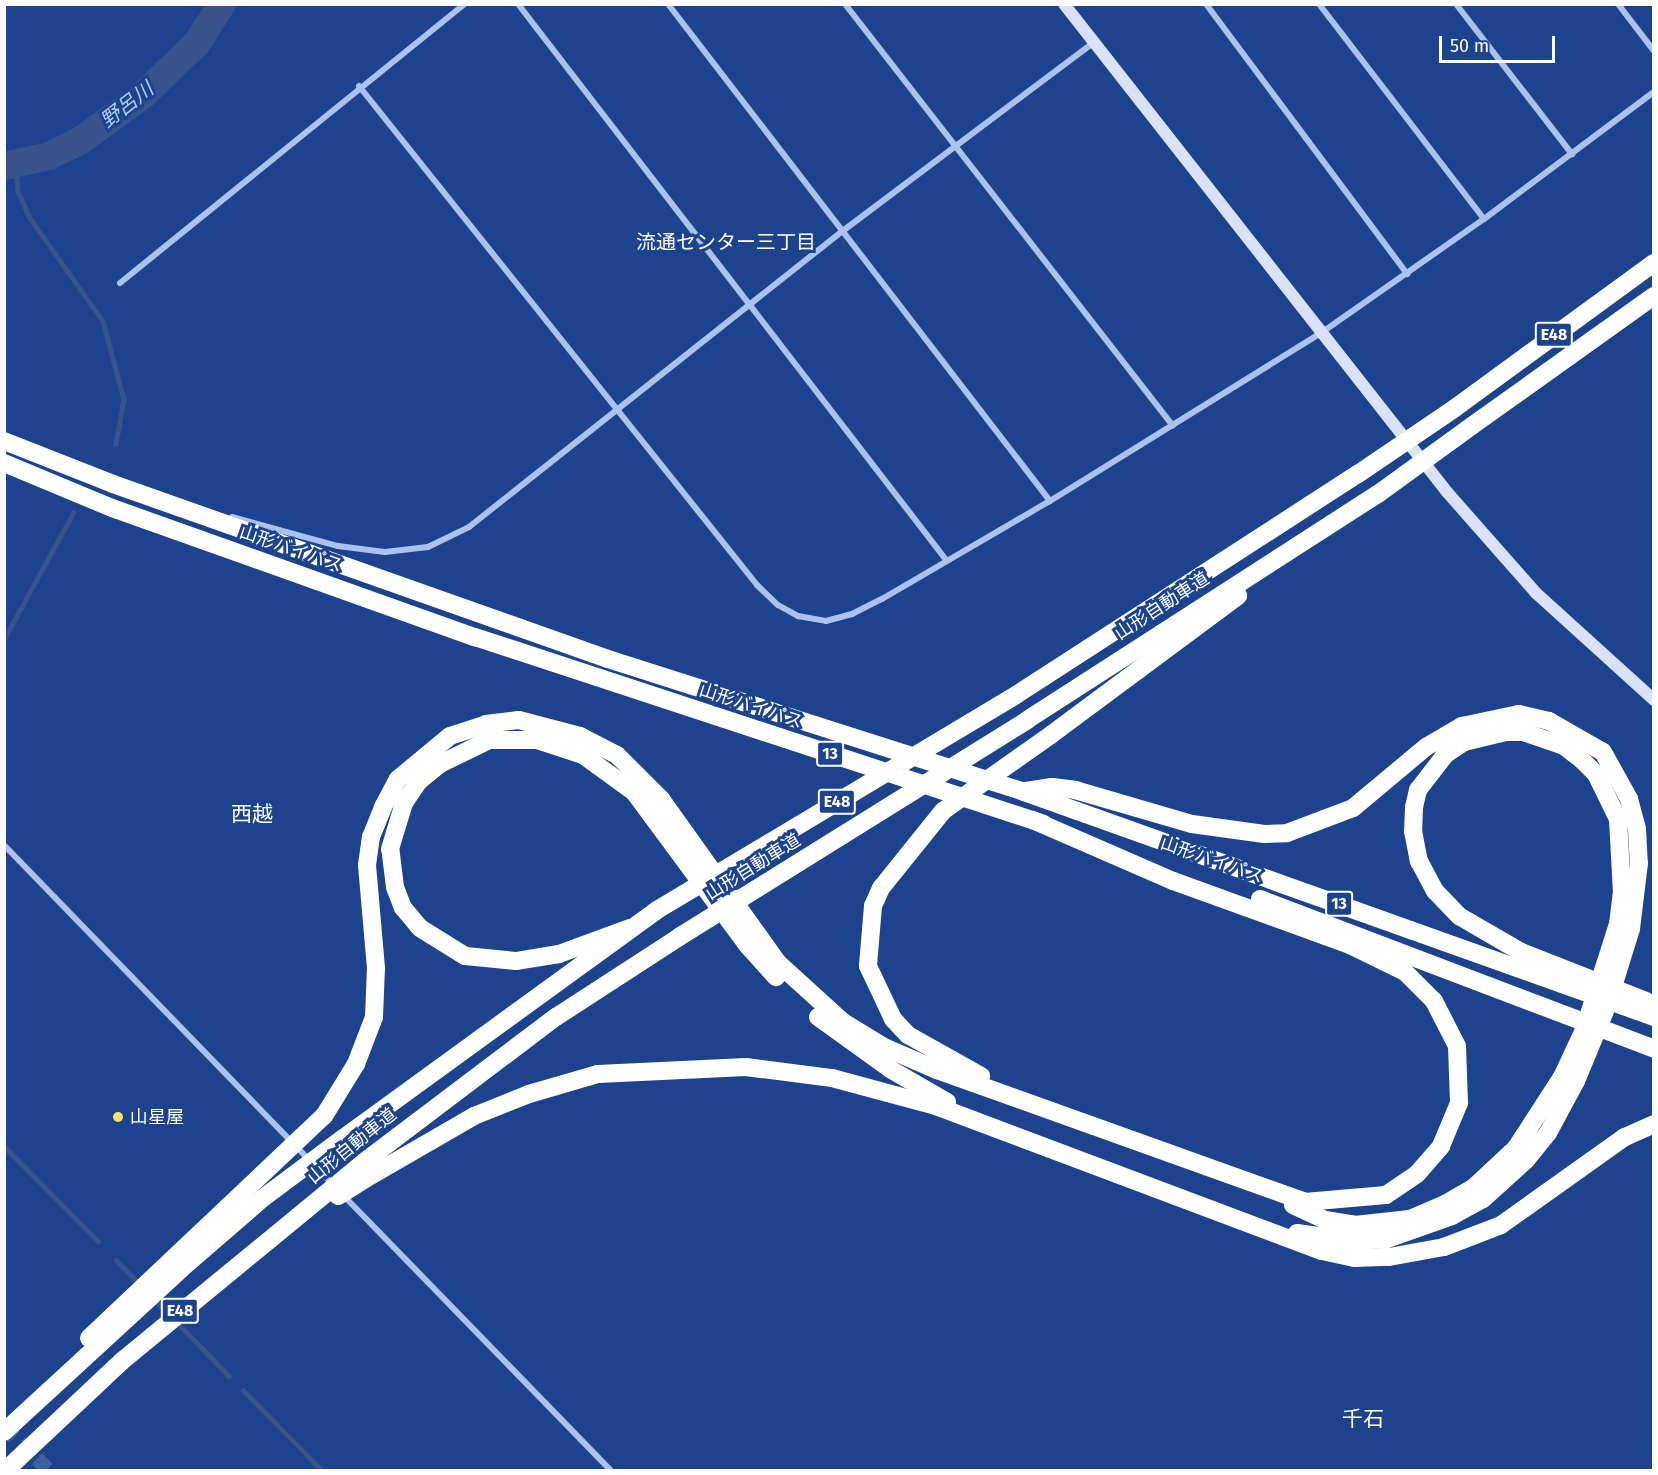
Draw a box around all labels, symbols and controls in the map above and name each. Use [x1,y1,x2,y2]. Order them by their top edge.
scale bar [1442,24,1558,62]
text: 50 m [1450,35,1489,57]
water label: 野呂川 [96,77,158,133]
district label: 流通センター三丁目 [636,230,816,254]
road number: E48 [1534,322,1574,348]
street label: 山形バイパス [236,521,346,577]
street label: 山形自動車道 [1111,568,1213,644]
street label: 山形バイパス [696,679,806,733]
road number: 13 [815,741,845,767]
road number: E48 [818,789,856,815]
district label: 西越 [231,801,273,827]
street label: 山形自動車道 [701,829,805,905]
street label: 山形バイパス [1157,832,1267,888]
road number: 13 [1324,891,1354,917]
street label: 山形自動車道 [303,1104,401,1188]
place label: 山星屋 [130,1106,184,1128]
marker: 山星屋 [111,1110,125,1124]
road number: E48 [160,1298,200,1324]
district label: 千石 [1342,1406,1384,1432]

